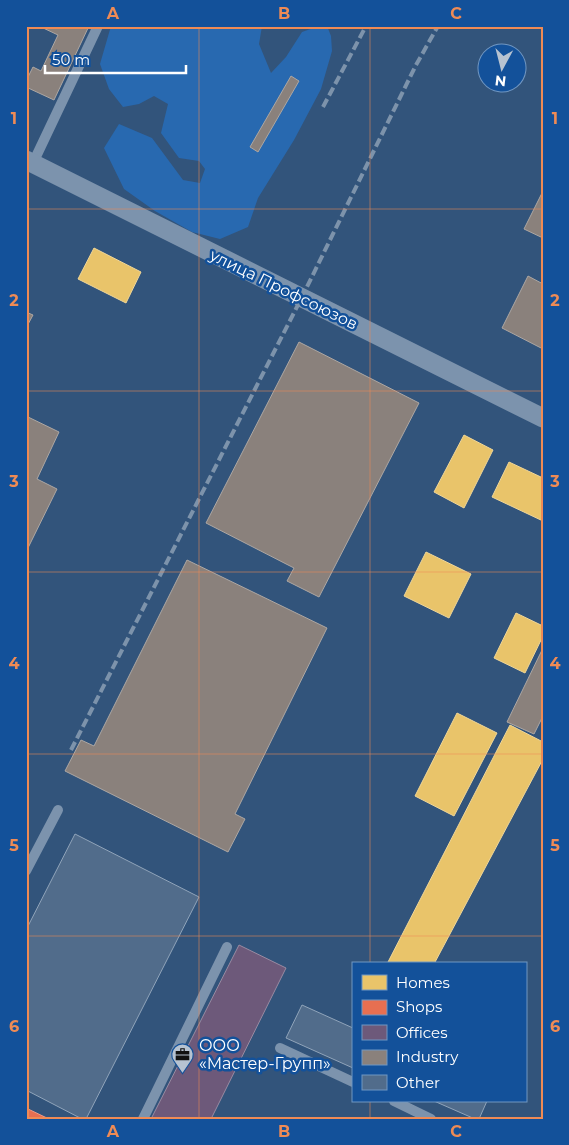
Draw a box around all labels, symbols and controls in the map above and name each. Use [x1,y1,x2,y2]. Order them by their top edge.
text: A [106,4,120,23]
text: B [278,4,290,23]
text: C [450,4,462,23]
scale bar [45,42,186,74]
north arrow [476,42,526,92]
text: 50 m [52,50,90,69]
text: N [494,71,507,91]
text: 1 [11,109,17,128]
text: 1 [552,109,558,128]
street label: улица Профсоюзов [206,245,361,334]
text: 2 [9,291,19,310]
text: 2 [550,291,560,310]
text: 3 [8,472,19,491]
text: 3 [549,472,560,491]
text: 4 [8,654,20,673]
text: 4 [549,654,561,673]
text: 5 [9,836,19,855]
text: 5 [550,836,560,855]
legend [352,962,526,1102]
text: Homes [396,973,450,992]
text: Shops [396,997,442,1016]
text: 6 [9,1017,19,1036]
text: 6 [550,1017,560,1036]
text: Offices [396,1023,448,1042]
place label: ООО «Мастер-Групп» [199,1036,331,1073]
office icon: ООО «Мастер-Групп» [171,1042,195,1073]
text: Industry [396,1047,459,1066]
text: Other [396,1073,440,1092]
text: A [106,1122,120,1141]
text: B [278,1122,290,1141]
text: C [450,1122,462,1141]

